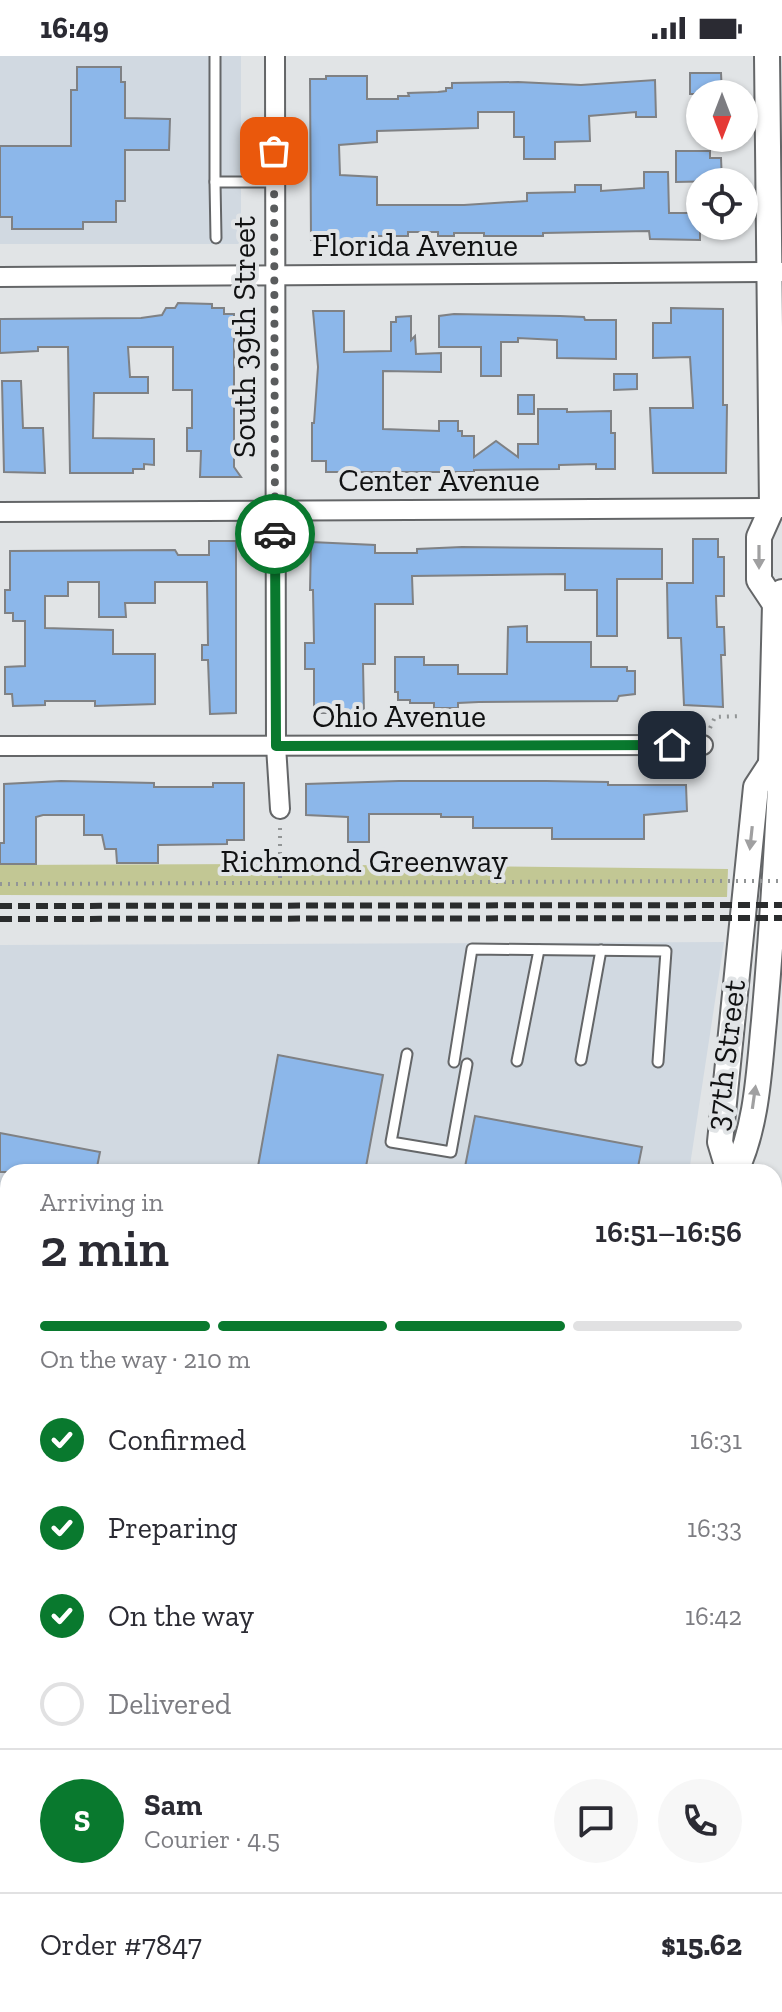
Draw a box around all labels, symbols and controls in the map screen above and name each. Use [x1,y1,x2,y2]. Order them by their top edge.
text: 16:49 [40,10,109,46]
north arrow [686,80,758,152]
map controls [686,80,758,240]
pin [240,117,308,185]
icon: bag [252,129,296,173]
button: locate [686,168,758,240]
street label: South 39th Street [225,216,263,458]
street label: Florida Avenue [312,226,518,264]
street label: Center Avenue [338,461,540,499]
courier [235,494,315,574]
icon: car [253,512,297,556]
one-way arrow [753,545,765,570]
street label: Ohio Avenue [312,697,486,735]
pin [638,711,706,779]
icon: home [650,723,694,767]
one-way arrow [745,826,758,851]
street label: Richmond Greenway [220,842,508,880]
street label: 37th Street [697,977,753,1133]
one-way arrow [748,1084,761,1109]
text: Arriving in [40,1186,163,1218]
text: 16:51–16:56 [595,1214,742,1250]
text: 2 min [40,1217,169,1279]
text: On the way · 210 m [40,1343,250,1375]
icon: check [40,1418,84,1462]
text: Confirmed [108,1422,246,1458]
text: 16:31 [690,1424,742,1456]
icon: check [40,1506,84,1550]
text: Preparing [108,1510,238,1546]
text: 16:33 [687,1512,742,1544]
icon: check [40,1594,84,1638]
text: On the way [108,1598,254,1634]
text: 16:42 [685,1600,742,1632]
text: Delivered [108,1686,231,1722]
button: chat [554,1779,638,1863]
button: phone [658,1779,742,1863]
text: Sam [144,1787,202,1823]
text: S [74,1803,90,1839]
text: Courier · 4.5 [144,1823,280,1855]
text: Order #7847 [40,1927,202,1963]
text: $15.62 [661,1927,742,1963]

